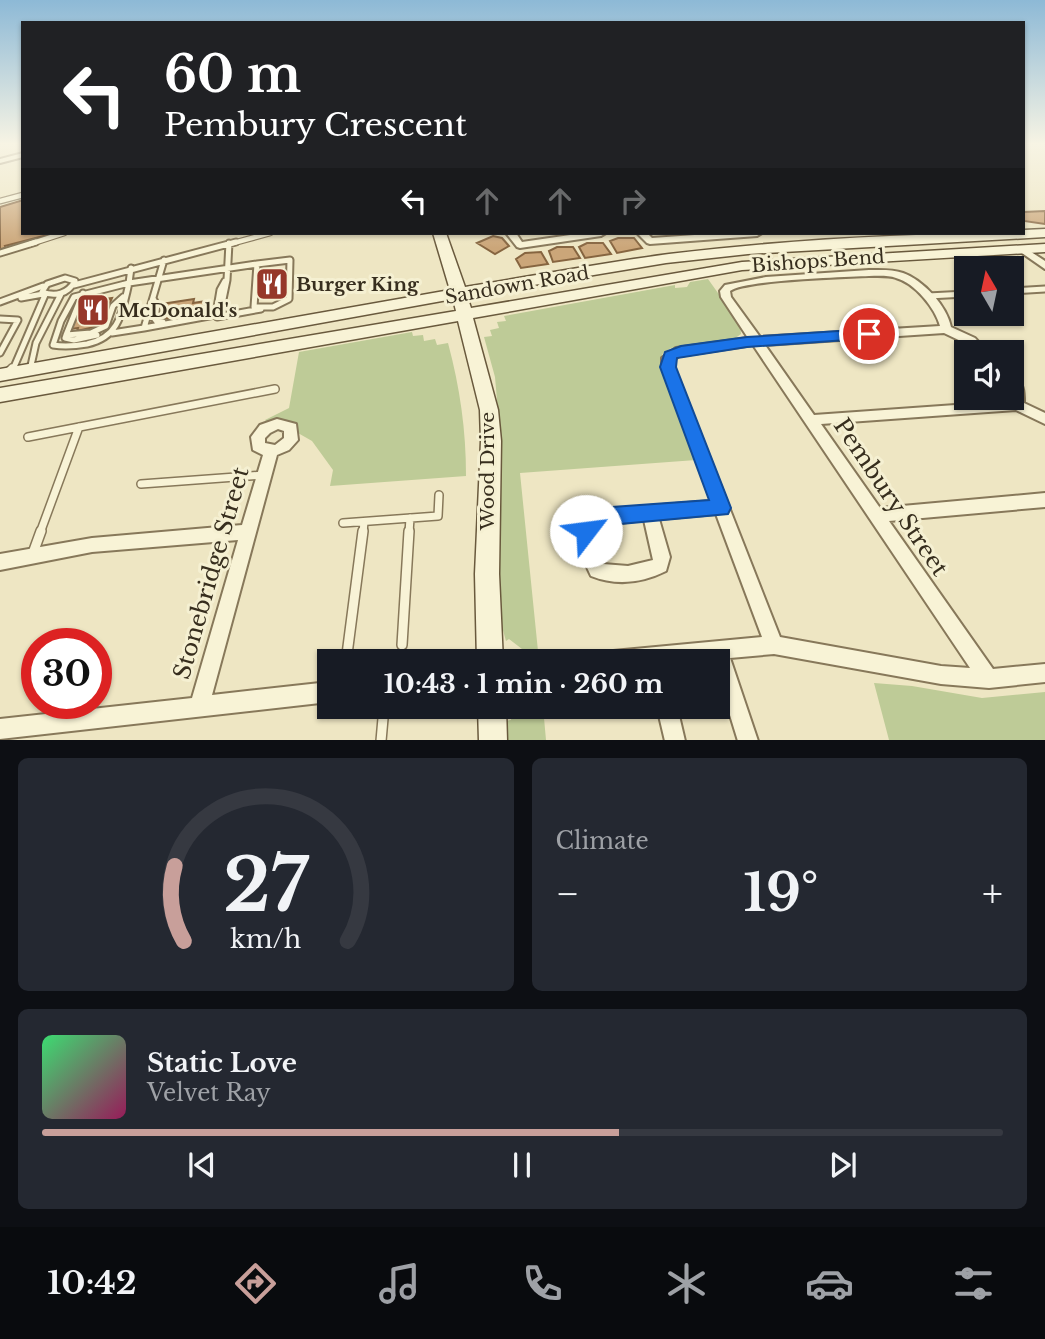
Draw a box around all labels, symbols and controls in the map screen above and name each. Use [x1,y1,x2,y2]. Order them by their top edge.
text: 60 m [164,44,301,105]
icon: left [49,49,140,140]
text: Pembury Crescent [164,105,467,145]
icon: left [395,182,433,220]
icon: ahead [468,182,506,220]
icon: ahead [541,182,579,220]
icon: right [614,182,652,220]
street label: Bishops Bend [751,245,886,277]
north arrow [954,256,1024,326]
map controls [954,256,1024,410]
street label: Sandown Road [443,261,591,309]
restaurant icon: Burger King [253,265,291,303]
place label: Burger King [296,273,420,296]
restaurant icon: McDonald's [74,291,112,329]
place label: McDonald's [118,299,238,322]
pin [839,304,899,364]
icon: arrive [850,315,888,353]
button: sound [954,340,1024,410]
street label: Wood Drive [476,412,499,531]
street label: Pembury Street [828,413,954,581]
street label: Stonebridge Street [167,463,255,682]
position arrow [549,494,623,568]
speed limit sign: 30 [21,628,112,719]
text: 10:43 · 1 min · 260 m [384,668,663,700]
text: Climate [556,827,649,855]
text: 27 [223,840,310,931]
text: 19° [743,861,818,925]
text: − [556,870,580,917]
text: + [982,870,1003,917]
text: km/h [230,923,301,954]
text: Static Love [147,1047,297,1079]
text: Velvet Ray [147,1079,271,1107]
icon: previous [183,1146,221,1184]
icon: pause [503,1146,541,1184]
icon: next [824,1146,862,1184]
icon: directions [231,1259,280,1308]
icon: music [375,1259,424,1308]
icon: phone [518,1259,567,1308]
icon: climate [662,1259,711,1308]
icon: car [805,1259,854,1308]
icon: filters [949,1259,998,1308]
text: 10:42 [47,1263,137,1303]

